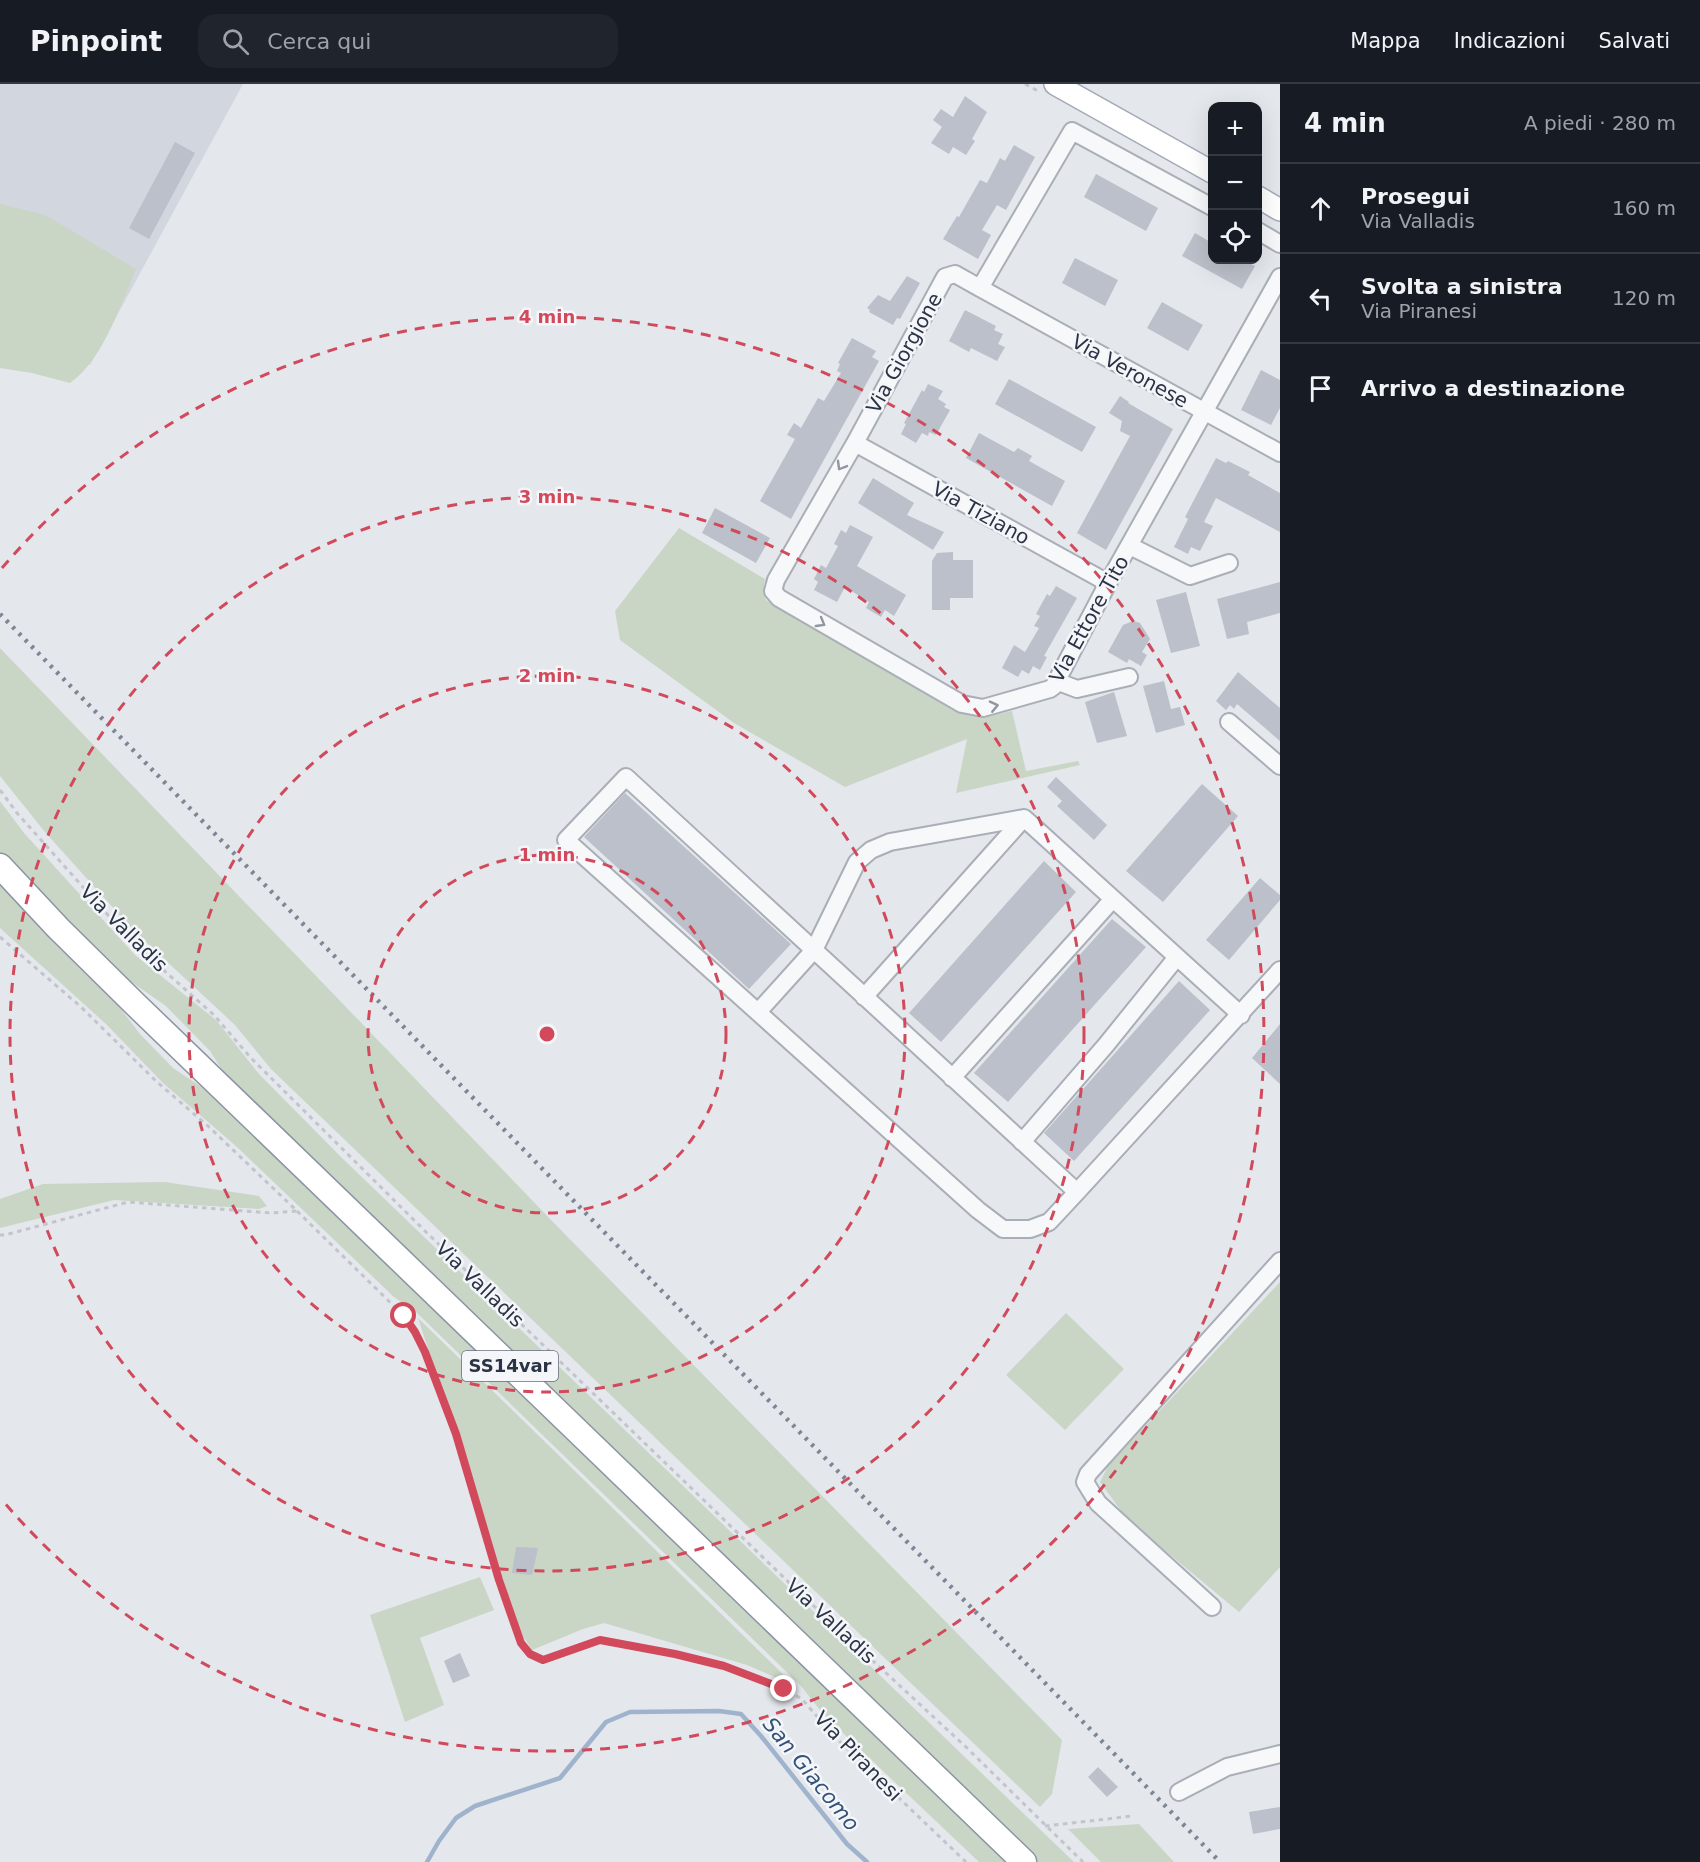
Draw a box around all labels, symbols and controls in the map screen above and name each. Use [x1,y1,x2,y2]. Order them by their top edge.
search box [198,14,618,68]
text: Pinpoint [30,25,162,58]
icon: search [219,25,252,58]
text: Cerca qui [267,29,371,54]
text: Mappa [1350,29,1421,53]
text: Indicazioni [1454,29,1566,53]
text: Salvati [1599,29,1670,53]
map controls [1208,102,1262,264]
button: + [1208,102,1262,156]
text: 4 min [1304,108,1386,138]
text: A piedi · 280 m [1524,111,1676,135]
button: − [1208,156,1262,210]
text: Prosegui [1361,184,1470,209]
icon: ahead [1304,192,1337,225]
text: 160 m [1612,196,1676,220]
text: Via Valladis [1361,209,1475,233]
button: locate [1208,210,1262,264]
text: Svolta a sinistra [1361,274,1563,299]
icon: left [1304,282,1337,315]
text: 120 m [1612,286,1676,310]
street label: Via Giorgione [861,289,947,417]
text: Via Piranesi [1361,299,1477,323]
text: 4 min [519,306,575,327]
street label: Via Veronese [1068,329,1192,413]
icon: arrive [1304,372,1337,405]
text: Arrivo a destinazione [1361,376,1625,401]
one-way arrow [837,460,848,470]
street label: Via Tiziano [928,476,1034,550]
text: 3 min [519,486,575,507]
street label: Via Ettore Tito [1044,551,1134,687]
one-way arrow [815,616,826,627]
text: 2 min [519,665,575,686]
one-way arrow [989,700,999,713]
text: 1 min [519,844,575,865]
street label: Via Valladis [75,879,173,977]
centre of rings [537,1024,557,1044]
street label: Via Valladis [431,1236,529,1332]
route start [390,1302,416,1328]
road number: SS14var [462,1351,558,1381]
street label: Via Valladis [781,1573,881,1669]
route end [770,1675,796,1701]
street label: Via Piranesi [809,1706,907,1806]
water label: San Giacomo [758,1712,864,1836]

